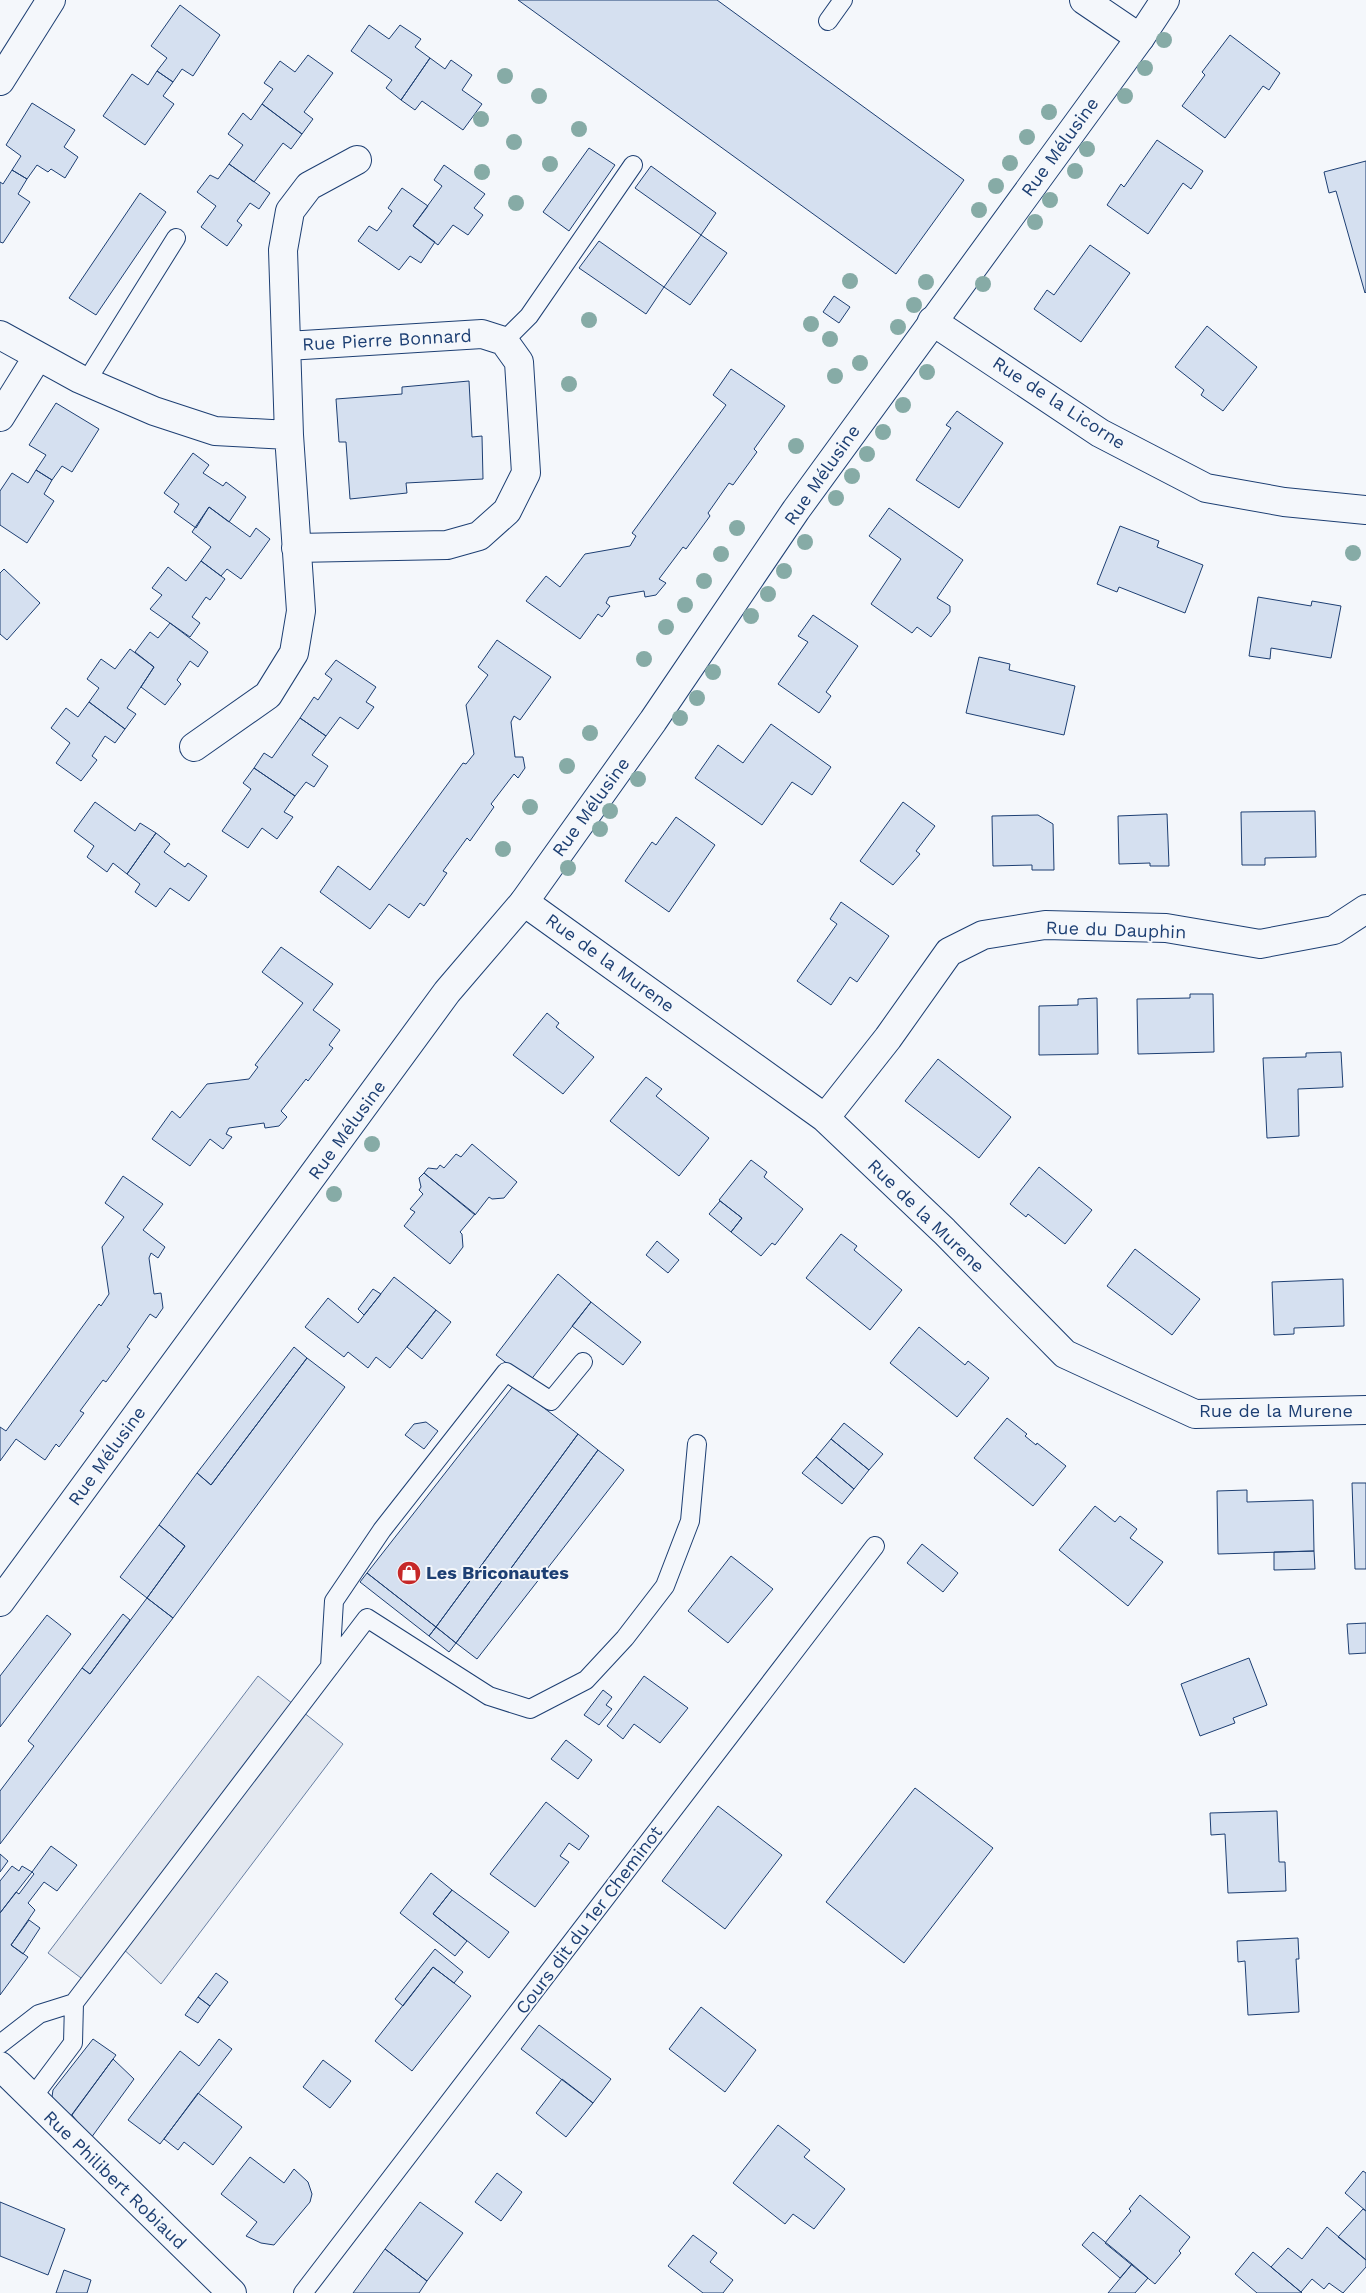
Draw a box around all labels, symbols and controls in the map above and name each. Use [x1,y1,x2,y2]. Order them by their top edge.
street label: Rue Mélusine [1017,93,1103,200]
street label: Rue Pierre Bonnard [302,325,472,354]
street label: Rue de la Licorne [989,352,1130,453]
street label: Rue Mélusine [779,421,864,529]
street label: Rue Mélusine [548,753,634,860]
street label: Rue de la Murene [542,909,679,1016]
street label: Rue du Dauphin [1045,917,1187,942]
street label: Rue Mélusine [304,1076,390,1183]
street label: Rue de la Murene [864,1155,989,1277]
street label: Rue de la Murene [1199,1400,1353,1421]
street label: Rue Mélusine [64,1402,150,1509]
shop icon: Les Briconautes [396,1560,422,1586]
place label: Les Briconautes [426,1562,569,1583]
street label: Cours dit du 1er Cheminot [511,1821,667,2018]
street label: Rue Philibert Robiaud [40,2106,191,2253]

